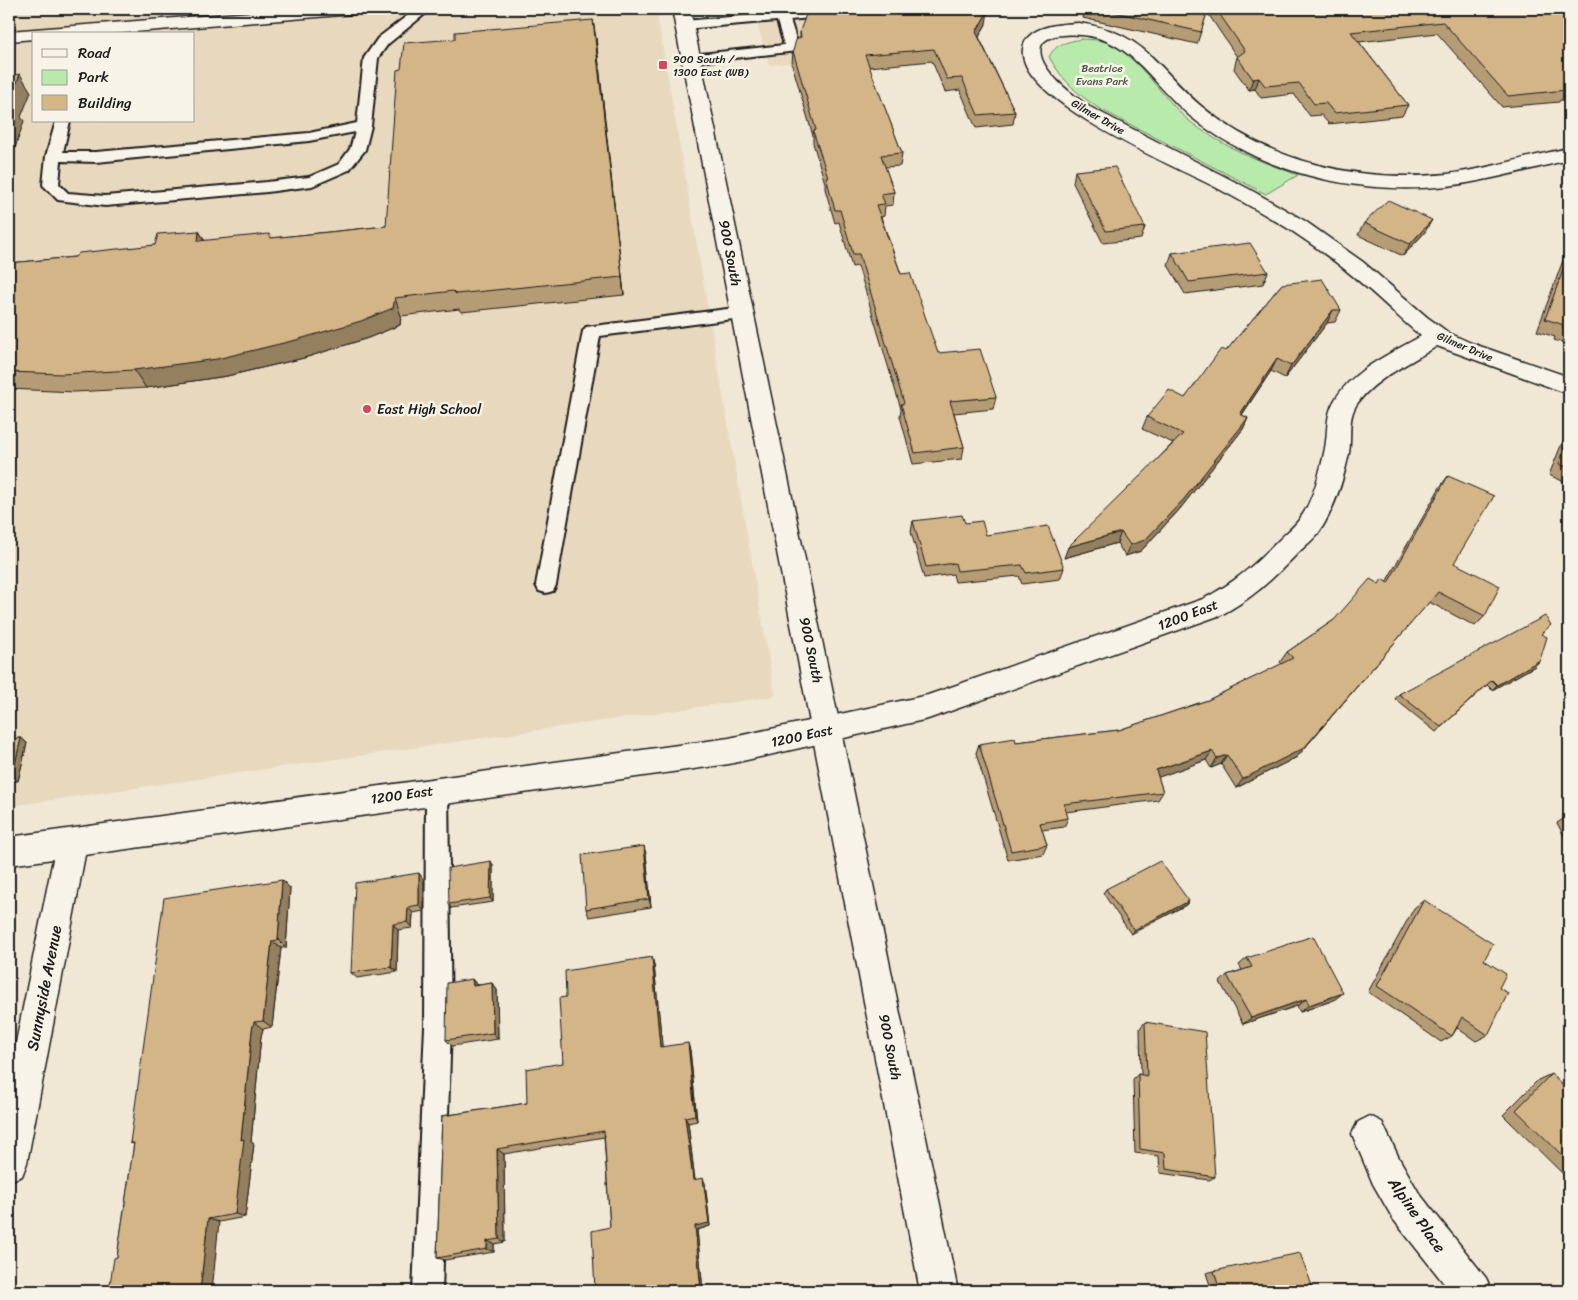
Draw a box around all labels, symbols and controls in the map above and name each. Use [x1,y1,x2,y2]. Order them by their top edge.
legend [32,32,195,122]
text: Road [78,40,111,66]
place label: 900 South / 1300 East (WB) [673,50,749,82]
marker: 900 South / 1300 East (WB) [657,59,669,71]
park label: Beatrice Evans Park [1076,59,1128,91]
text: Park [78,64,109,90]
text: Building [78,90,132,116]
street label: Gilmer Drive [1068,94,1129,140]
street label: 900 South [711,218,749,288]
street label: Gilmer Drive [1434,327,1496,367]
place label: East High School [377,397,482,422]
marker: East High School [361,403,373,415]
street label: 1200 East [1154,592,1222,638]
street label: 900 South [792,615,830,685]
street label: 1200 East [769,717,835,755]
street label: 1200 East [369,778,435,812]
street label: Sunnyside Avenue [18,923,70,1053]
street label: 900 South [871,1012,909,1082]
street label: Alpine Place [1379,1170,1454,1259]

